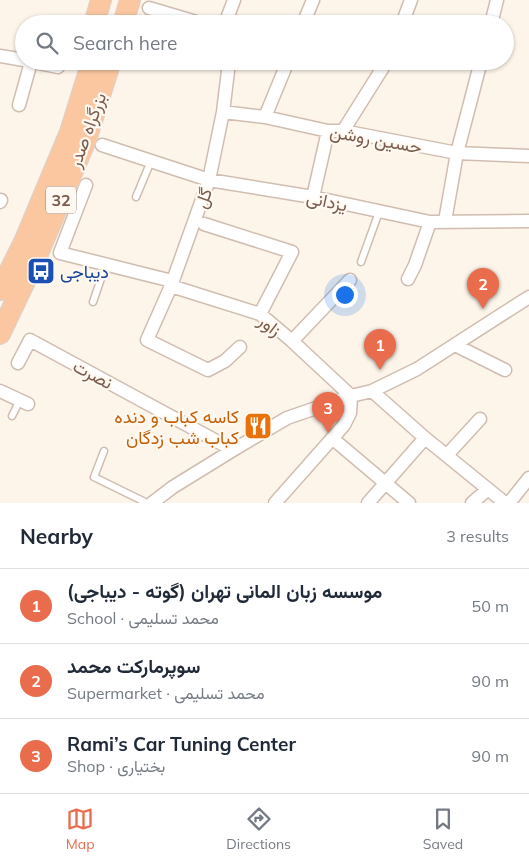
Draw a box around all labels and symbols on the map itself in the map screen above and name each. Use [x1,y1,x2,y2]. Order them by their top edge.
street label: بزرگراه صدر [62,89,111,172]
street label: حسین روشن [328,120,424,158]
street label: گل [189,185,217,211]
street label: یزدانی [304,185,350,217]
road number: 32 [46,186,76,214]
bus stop icon: دیباجی [26,256,56,286]
place label: دیباجی [60,260,109,283]
pin: 2 [467,268,499,309]
your location [332,282,358,308]
street label: زاور [253,308,286,341]
pin: 1 [364,329,396,370]
street label: نصرت [69,354,117,394]
pin: 3 [312,392,344,433]
place label: کاسه کباب و دنده کباب شب زدگان [114,405,239,449]
restaurant icon: کاسه کباب و دنده کباب شب زدگان [243,411,273,441]

